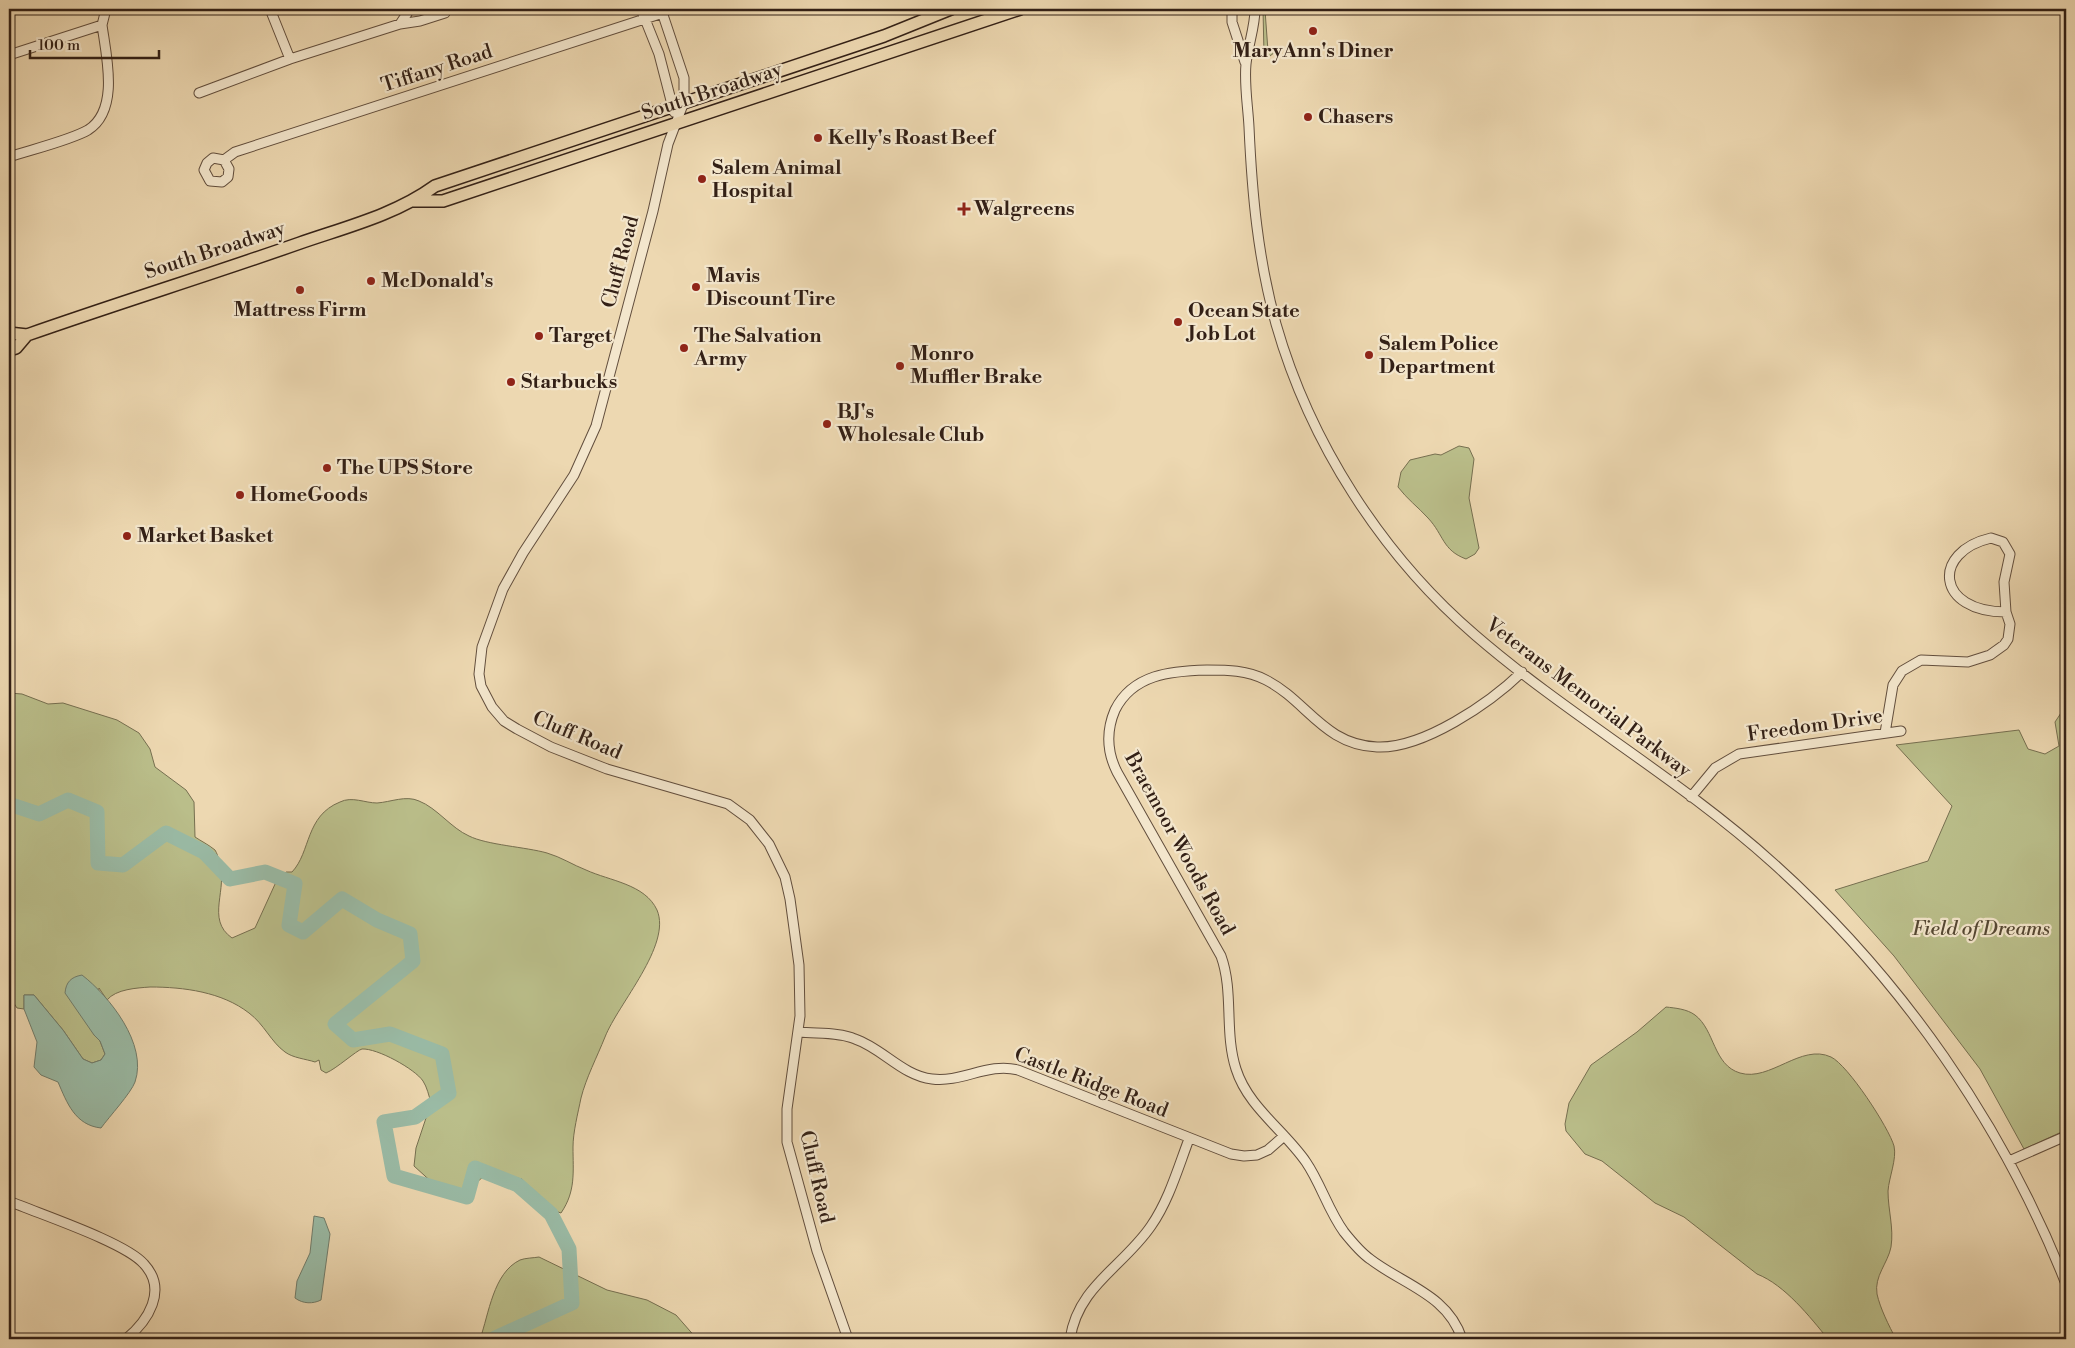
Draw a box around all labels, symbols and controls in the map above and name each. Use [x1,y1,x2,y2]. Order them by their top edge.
marker: MaryAnn's Diner [1307,25,1319,37]
scale bar [30,28,159,60]
text: 100 m [38,36,80,55]
street label: Tiffany Road [378,39,496,99]
place label: MaryAnn's Diner [1232,39,1394,64]
street label: South Broadway [638,57,786,127]
place label: Chasers [1318,105,1393,130]
marker: Chasers [1302,111,1314,123]
place label: Kelly's Roast Beef [828,126,997,151]
marker: Kelly's Roast Beef [812,132,824,144]
place label: Salem Animal Hospital [712,156,842,204]
marker: Salem Animal Hospital [696,173,708,185]
place label: Walgreens [973,197,1075,222]
marker: Walgreens [958,203,970,215]
street label: Cluff Road [597,213,645,311]
street label: South Broadway [141,216,289,286]
place label: Mavis Discount Tire [706,264,836,312]
place label: McDonald's [381,269,493,294]
marker: McDonald's [365,275,377,287]
marker: Mavis Discount Tire [690,281,702,293]
marker: Mattress Firm [294,284,306,296]
place label: Mattress Firm [233,298,367,323]
place label: Ocean State Job Lot [1185,299,1300,347]
marker: Ocean State Job Lot [1172,316,1184,328]
place label: Target [549,324,613,349]
place label: The Salvation Army [693,324,822,372]
marker: Target [533,330,545,342]
place label: Salem Police Department [1379,332,1499,380]
marker: The Salvation Army [678,342,690,354]
place label: Monro Muffler Brake [910,342,1043,390]
marker: Salem Police Department [1363,349,1375,361]
marker: Monro Muffler Brake [894,360,906,372]
place label: Starbucks [521,370,617,395]
marker: Starbucks [505,376,517,388]
place label: BJ's Wholesale Club [836,400,984,448]
marker: BJ's Wholesale Club [821,418,833,430]
place label: The UPS Store [337,456,473,481]
marker: The UPS Store [321,462,333,474]
place label: HomeGoods [250,483,368,508]
marker: HomeGoods [234,489,246,501]
place label: Market Basket [137,524,274,549]
marker: Market Basket [121,530,133,542]
street label: Veterans Memorial Parkway [1480,612,1696,784]
street label: Freedom Drive [1746,704,1884,748]
street label: Cluff Road [529,706,626,766]
street label: Braemoor Woods Road [1118,747,1240,940]
park label: Field of Dreams [1912,917,2050,942]
street label: Castle Ridge Road [1011,1042,1172,1124]
street label: Cluff Road [793,1128,839,1226]

